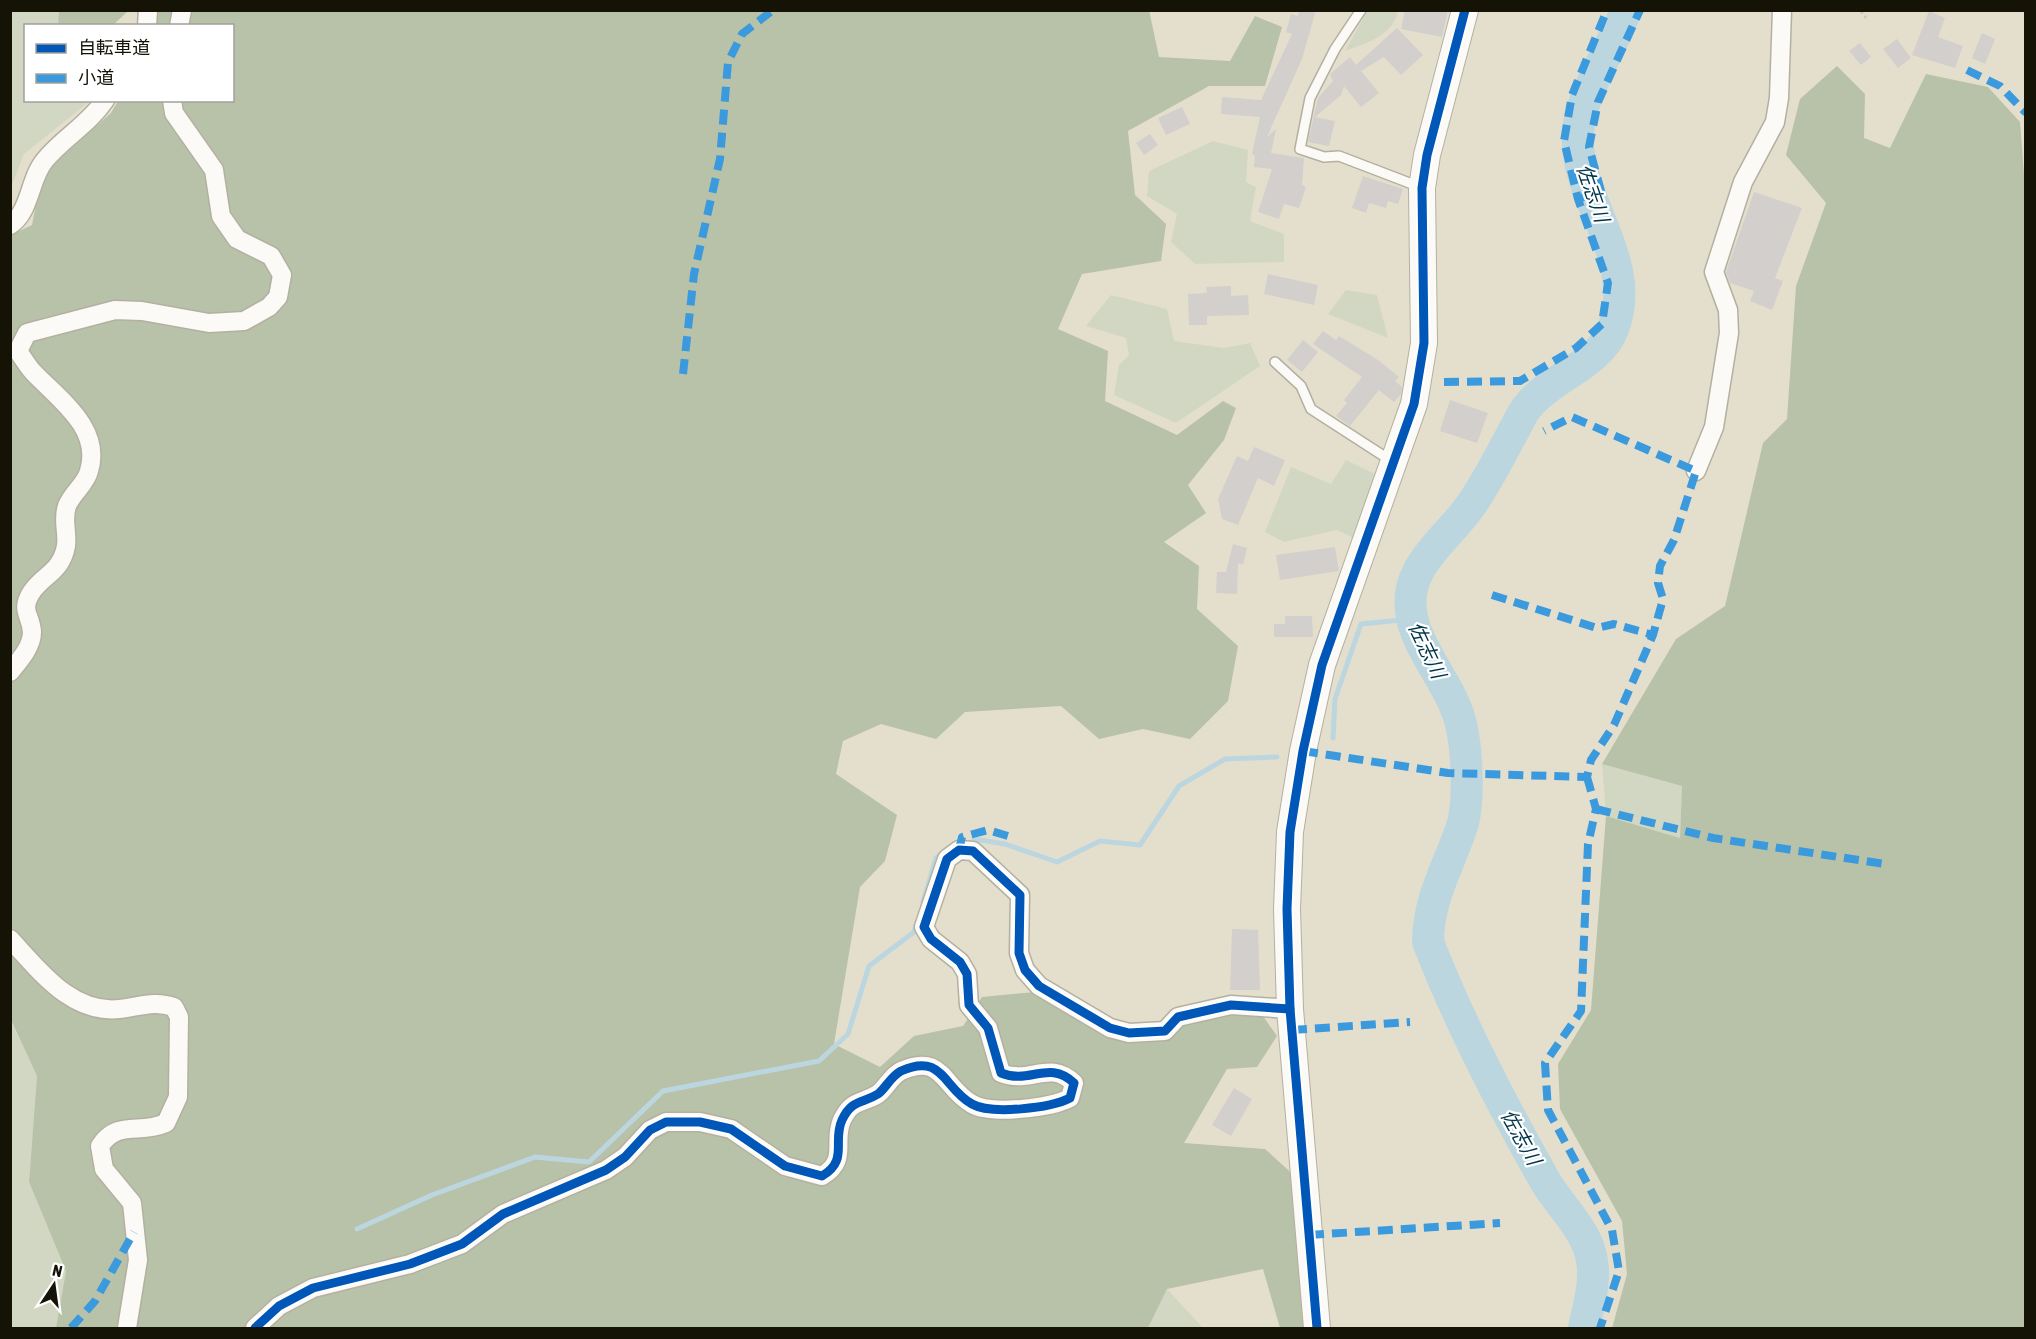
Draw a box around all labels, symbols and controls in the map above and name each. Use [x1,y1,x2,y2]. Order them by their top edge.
legend [24,24,234,102]
text: 自転車道 [78,37,150,58]
text: 小道 [78,67,114,88]
water label: 佐志川 [1573,161,1615,227]
water label: 佐志川 [1404,618,1451,684]
water label: 佐志川 [1497,1105,1547,1170]
north arrow [24,1255,84,1315]
text: N [51,1261,64,1280]

